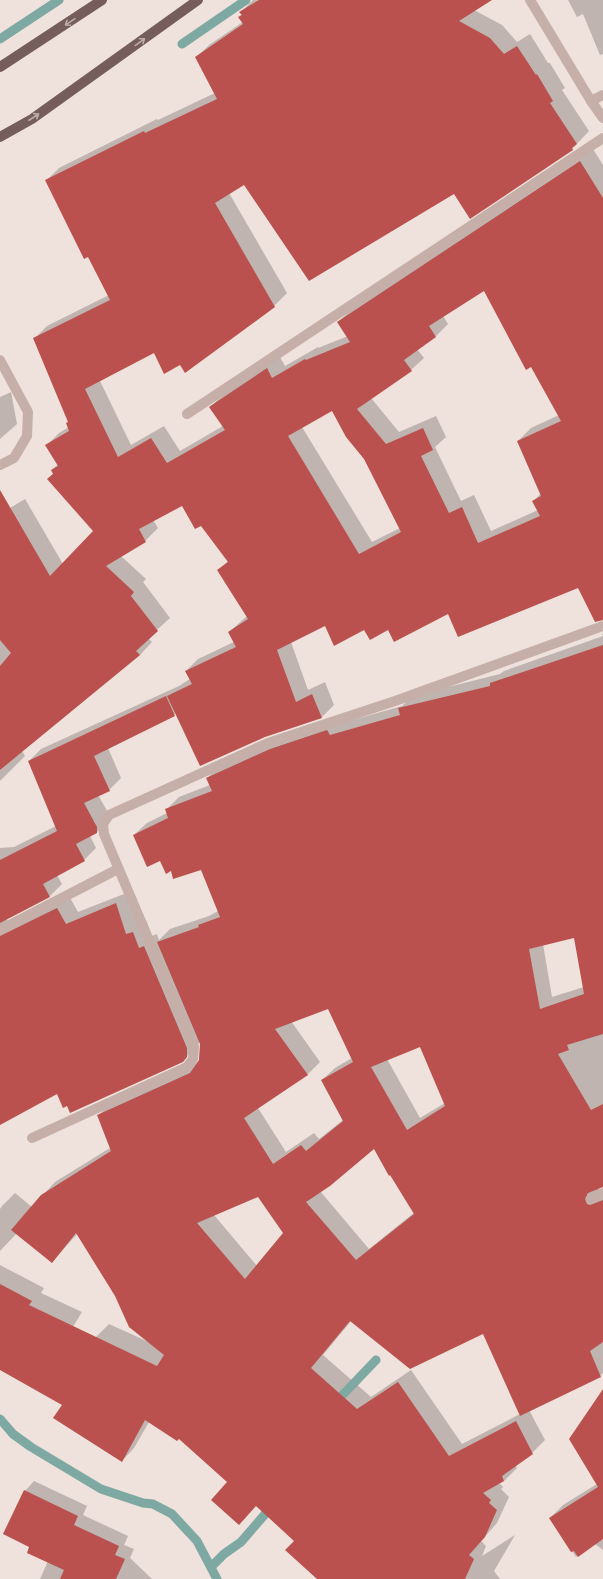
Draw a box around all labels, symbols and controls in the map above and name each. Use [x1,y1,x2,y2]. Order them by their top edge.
one-way arrow [64,18,76,26]
one-way arrow [134,38,145,46]
one-way arrow [28,113,39,122]

